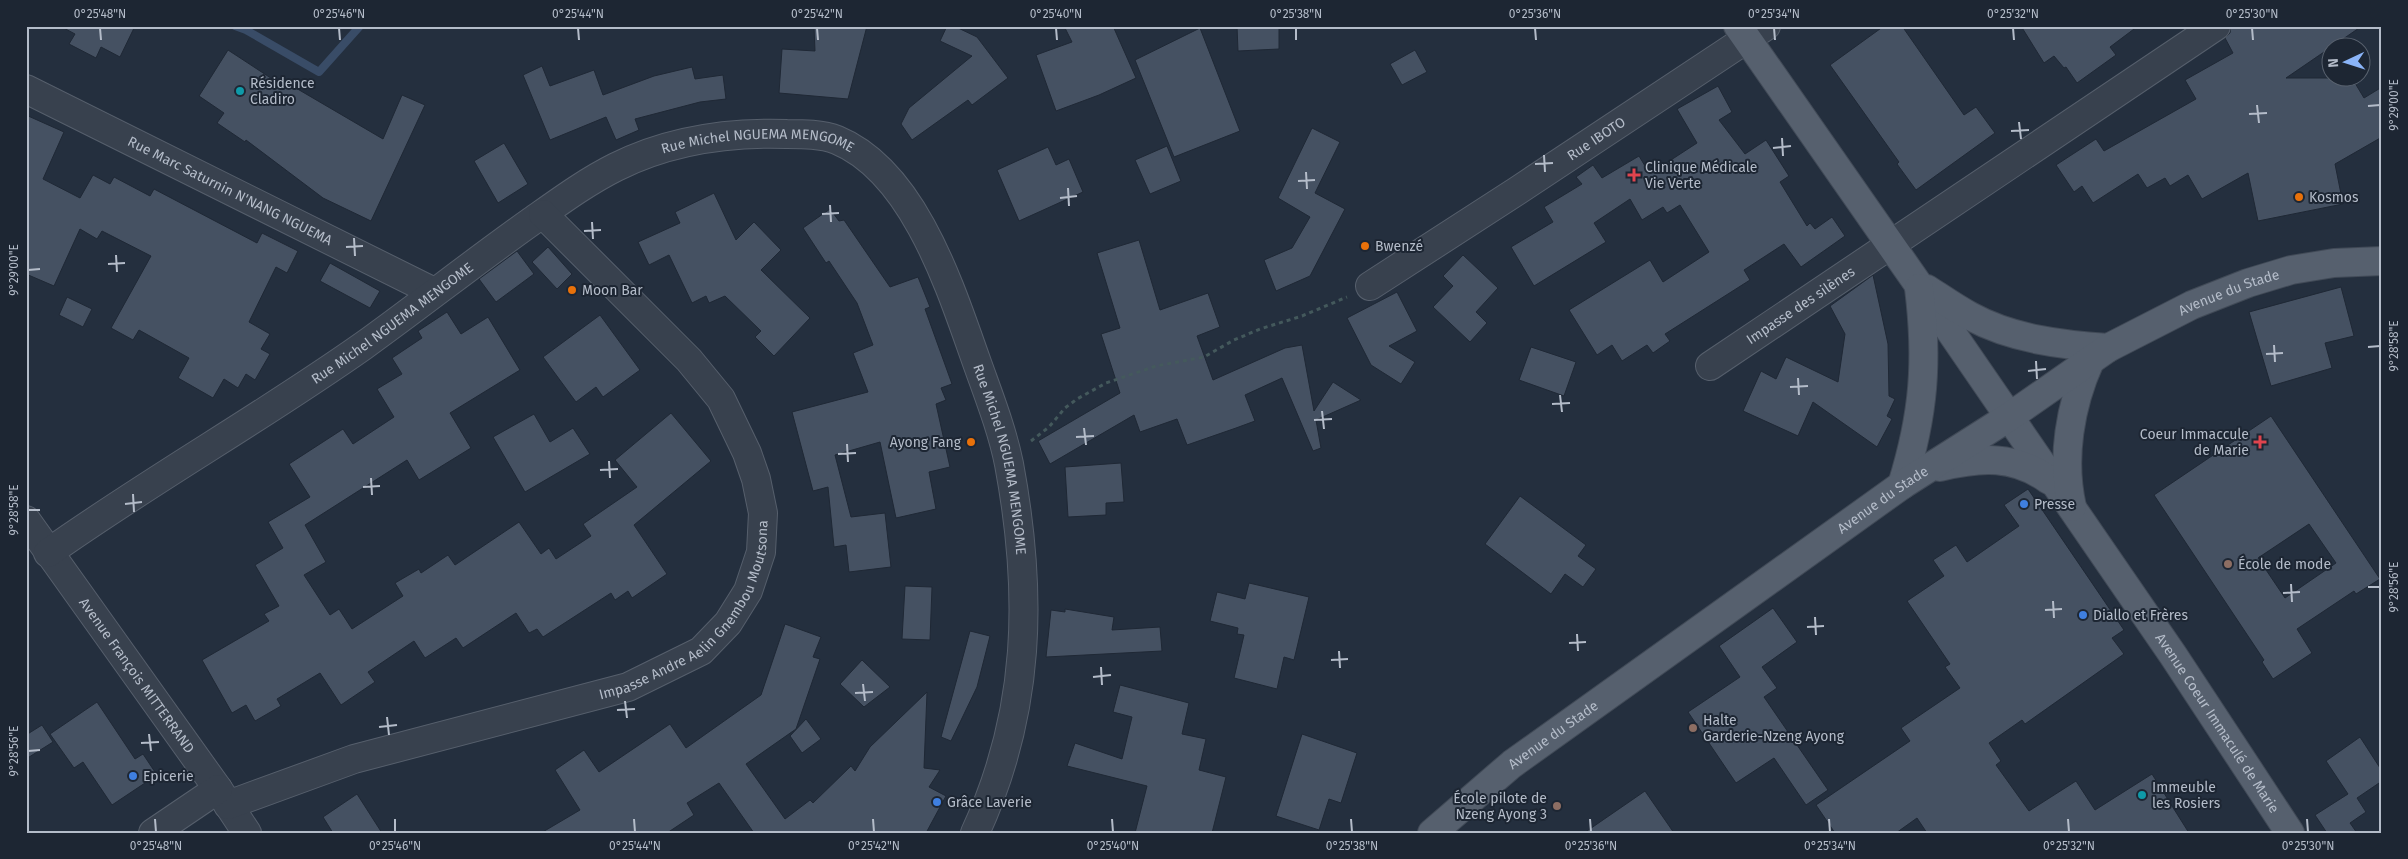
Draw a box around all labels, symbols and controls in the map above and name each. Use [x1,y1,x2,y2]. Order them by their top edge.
text: 0°25'48"N [74,7,126,21]
text: 0°25'46"N [313,7,365,21]
text: 0°25'44"N [552,7,604,21]
text: 0°25'42"N [791,7,843,21]
text: 0°25'40"N [1030,7,1082,21]
text: 0°25'38"N [1270,7,1322,21]
text: 0°25'36"N [1509,7,1561,21]
text: 0°25'34"N [1748,7,1800,21]
text: 0°25'32"N [1987,7,2039,21]
text: 0°25'30"N [2226,7,2278,21]
north arrow [2320,38,2370,88]
text: N [2325,58,2342,68]
place label: Résidence Cladiro [250,75,315,108]
text: 9°29'00"E [2387,79,2401,131]
marker: Résidence Cladiro [234,85,246,97]
street label: Rue IBOTO [1564,113,1629,164]
text: Rue Michel NGUEMA MENGOME [659,125,858,157]
street label: Rue Marc Saturnin N'NANG NGUEMA [125,133,335,249]
street label: Rue Michel NGUEMA MENGOME [659,143,855,159]
place label: Clinique Médicale Vie Verte [1645,159,1757,192]
marker: Clinique Médicale Vie Verte [1627,168,1641,182]
place label: Kosmos [2309,189,2359,206]
marker: Kosmos [2293,191,2305,203]
place label: Bwenzé [1375,238,1423,255]
marker: Bwenzé [1359,240,1371,252]
text: 9°29'00"E [7,244,21,296]
street label: Rue Michel NGUEMA MENGOME [308,259,476,387]
street label: Impasse des silènes [1743,262,1858,348]
street label: Avenue du Stade [2175,266,2281,319]
place label: Moon Bar [582,282,643,299]
marker: Moon Bar [566,284,578,296]
text: 9°28'58"E [2387,320,2401,372]
street label: Rue Michel NGUEMA MENGOME [970,362,1030,556]
place label: Coeur Immaccule de Marie [2140,426,2249,459]
place label: Ayong Fang [890,434,962,451]
marker: Coeur Immaccule de Marie [2253,435,2267,449]
marker: Ayong Fang [965,436,977,448]
street label: Avenue du Stade [1834,462,1931,537]
text: 9°28'58"E [7,484,21,536]
place label: Presse [2034,496,2075,513]
marker: Presse [2018,498,2030,510]
street label: Impasse Andre Aelin Gnembou Moutsona [597,520,771,703]
place label: École de mode [2238,555,2331,573]
marker: École de mode [2222,558,2234,570]
text: 9°28'56"E [2387,562,2401,612]
street label: Avenue François MITTERRAND [76,594,198,756]
place label: Diallo et Frères [2093,607,2188,624]
marker: Diallo et Frères [2077,609,2089,621]
street label: Avenue Coeur Immaculé de Marie [2152,630,2283,816]
street label: Avenue du Stade [1505,697,1601,773]
place label: Halte Garderie-Nzeng Ayong [1703,712,1845,745]
marker: Halte Garderie-Nzeng Ayong [1687,722,1699,734]
text: 9°28'56"E [7,726,21,776]
place label: Epicerie [143,768,194,785]
marker: Epicerie [127,770,139,782]
place label: Immeuble les Rosiers [2152,779,2221,812]
place label: École pilote de Nzeng Ayong 3 [1453,789,1547,823]
marker: Immeuble les Rosiers [2136,789,2148,801]
place label: Grâce Laverie [947,794,1032,811]
marker: Grâce Laverie [931,796,943,808]
marker: École pilote de Nzeng Ayong 3 [1551,800,1563,812]
text: 0°25'48"N [130,839,182,853]
text: 0°25'46"N [369,839,421,853]
text: 0°25'44"N [609,839,661,853]
text: 0°25'42"N [848,839,900,853]
text: 0°25'40"N [1087,839,1139,853]
text: 0°25'38"N [1326,839,1378,853]
text: 0°25'36"N [1565,839,1617,853]
text: 0°25'34"N [1804,839,1856,853]
text: 0°25'32"N [2043,839,2095,853]
text: 0°25'30"N [2282,839,2334,853]

